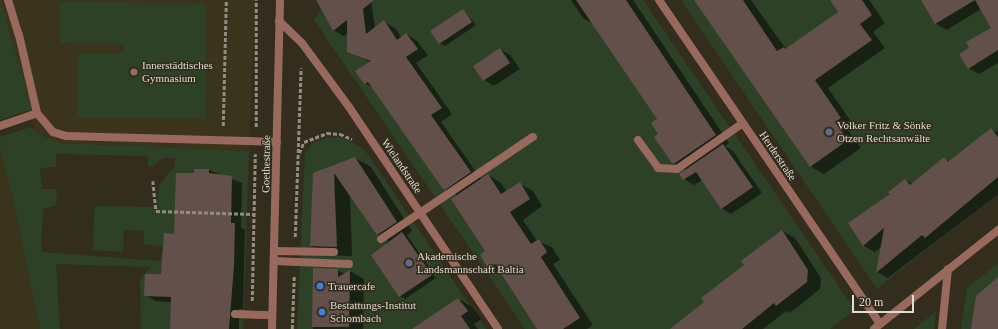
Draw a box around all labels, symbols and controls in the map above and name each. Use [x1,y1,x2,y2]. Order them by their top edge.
place label: Innerstädtisches Gymnasium [142,59,213,85]
marker: Innerstädtisches Gymnasium [129,67,139,77]
place label: Volker Fritz & Sönke Otzen Rechtsanwälte [837,119,931,145]
marker: Volker Fritz & Sönke Otzen Rechtsanwälte [824,127,834,137]
street label: Herderstraße [757,129,799,183]
street label: Goethestraße [259,135,273,193]
street label: Wielandstraße [379,136,425,196]
place label: Akademische Landsmannschaft Baltia [417,250,524,276]
marker: Akademische Landsmannschaft Baltia [404,258,414,268]
place label: Trauercafe [328,279,375,293]
marker: Trauercafe [315,281,325,291]
scale bar [854,287,916,313]
text: 20 m [859,295,883,309]
place label: Bestattungs-Institut Schombach [330,299,416,325]
marker: Bestattungs-Institut Schombach [317,307,327,317]

